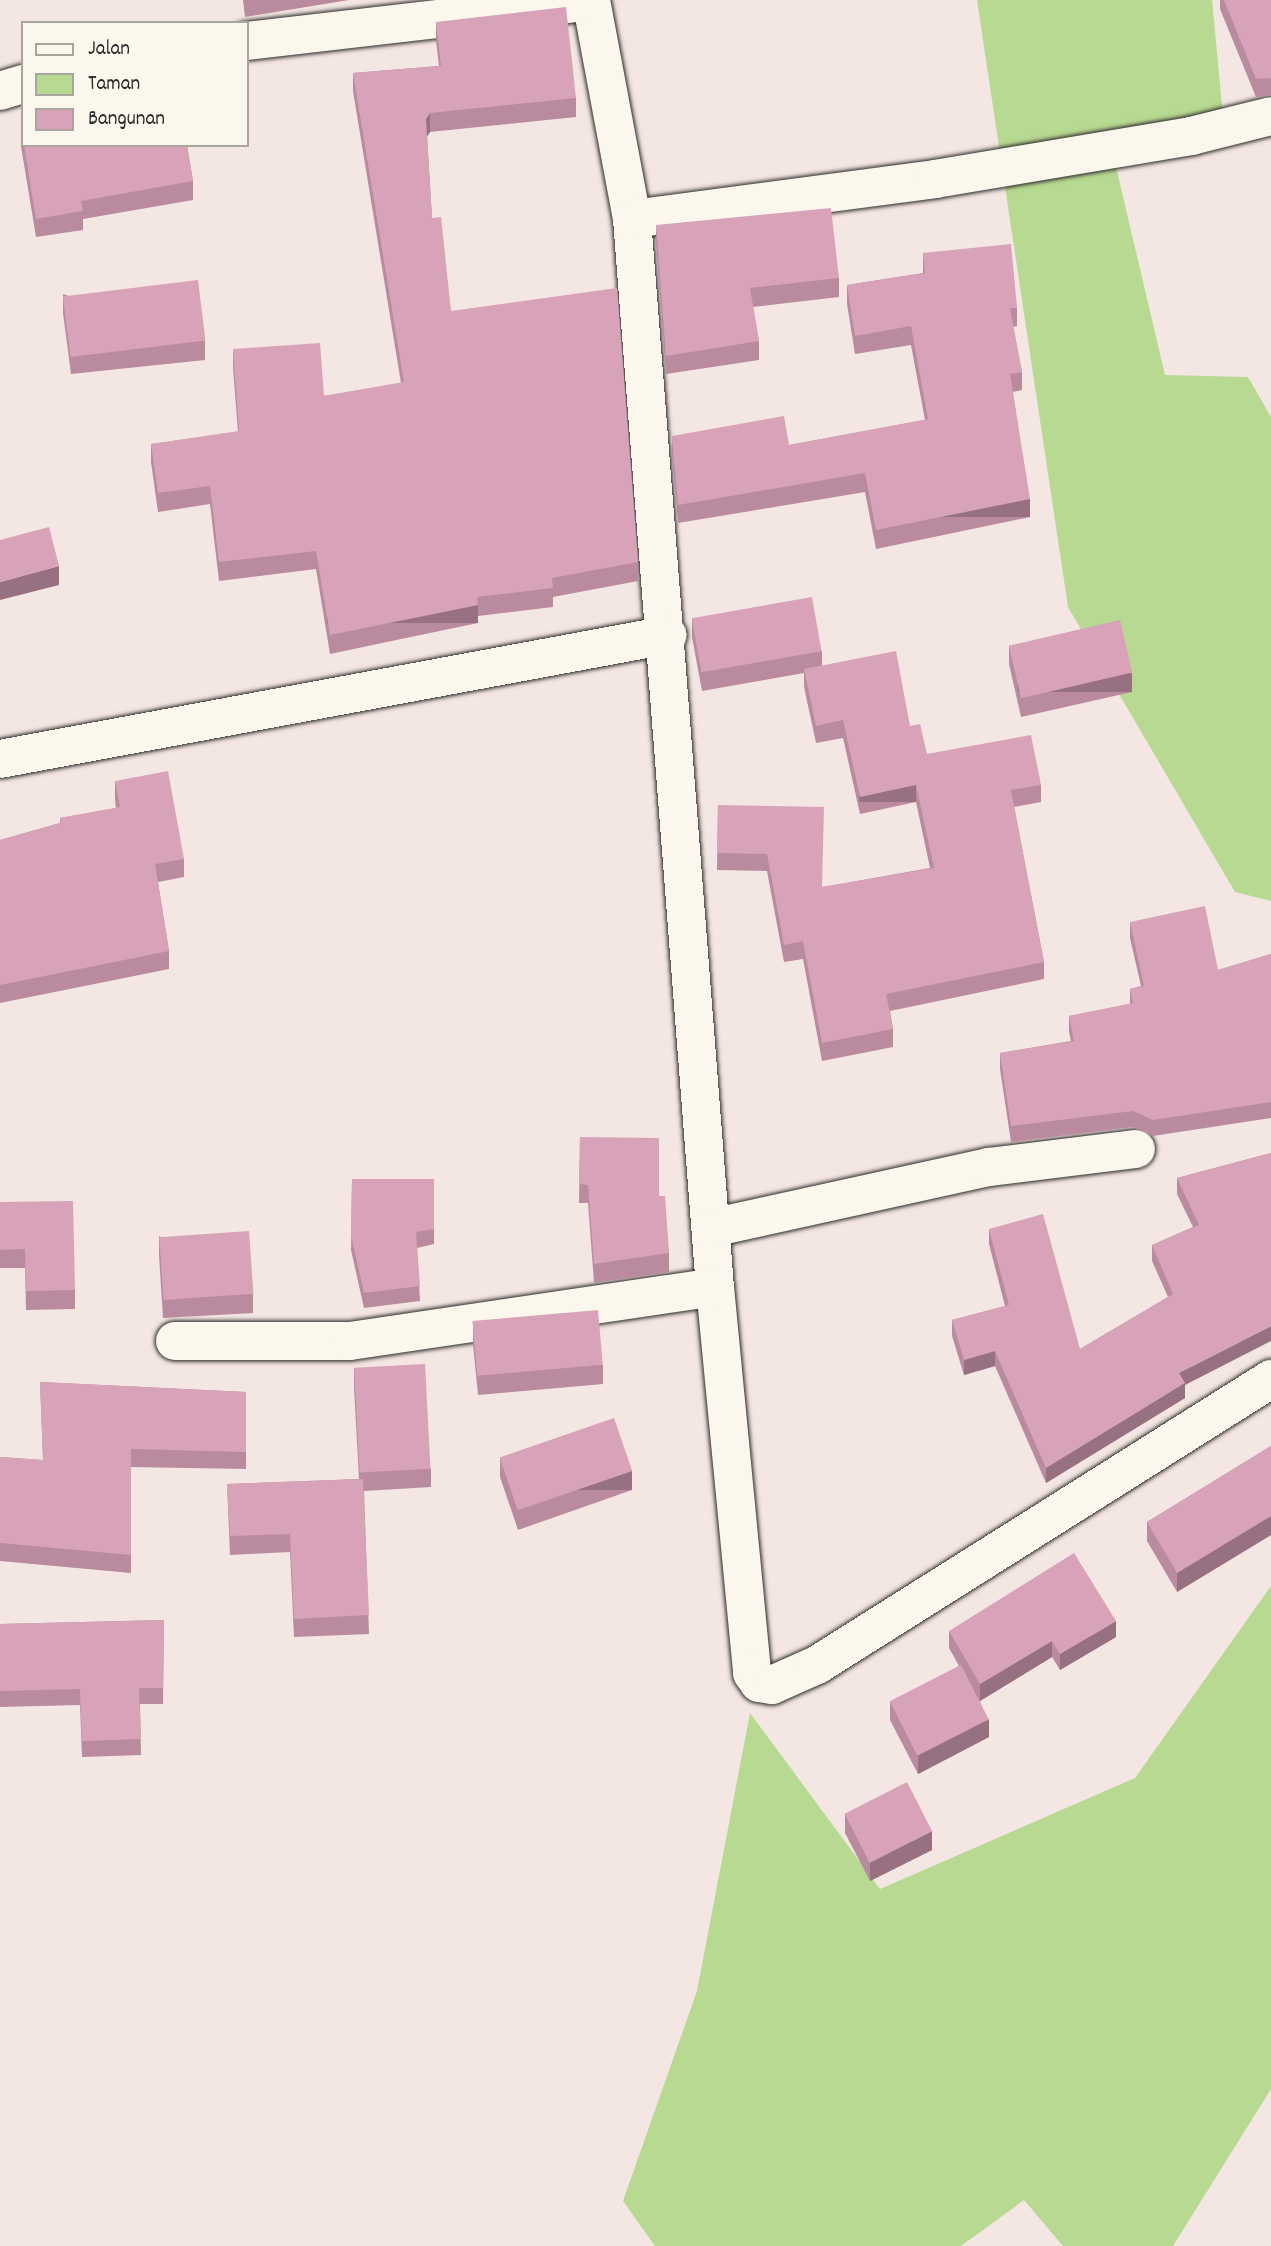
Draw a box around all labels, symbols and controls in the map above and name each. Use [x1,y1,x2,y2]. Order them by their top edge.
legend [21,21,248,147]
text: Jalan [88,35,130,65]
text: Taman [88,70,140,100]
text: Bangunan [88,105,165,135]

